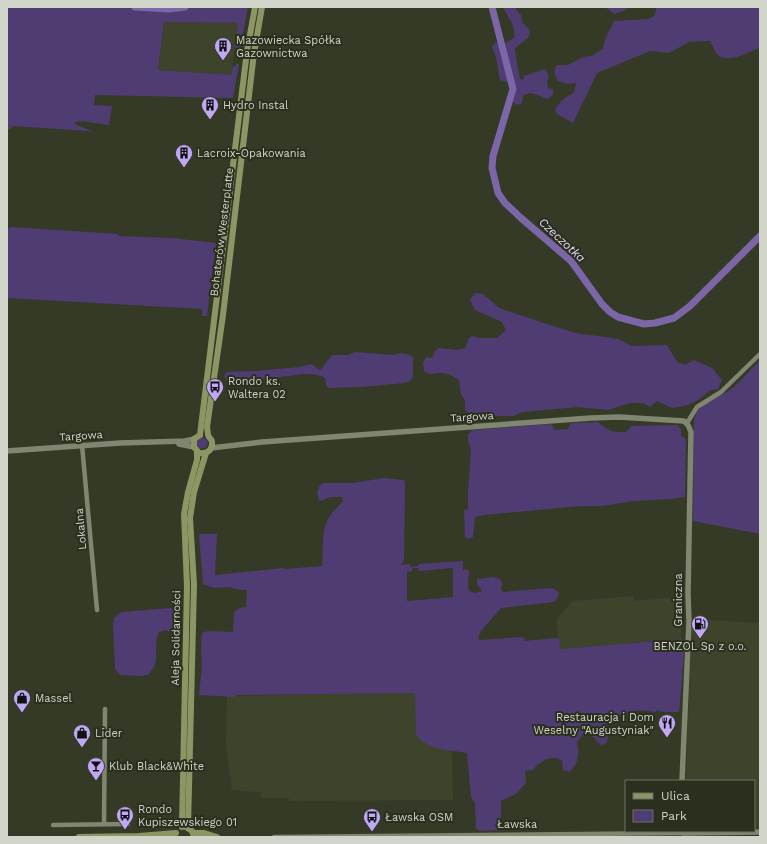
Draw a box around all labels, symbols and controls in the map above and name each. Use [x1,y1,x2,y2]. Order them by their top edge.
place label: Mazowiecka Spółka Gazownictwa [236,34,341,60]
building icon: Mazowiecka Spółka Gazownictwa [213,36,233,61]
building icon: Hydro Instal [200,95,220,120]
place label: Hydro Instal [223,99,289,112]
building icon: Lacroix-Opakowania [174,143,194,168]
place label: Lacroix-Opakowania [197,147,306,160]
street label: Bohaterów Westerplatte [208,167,236,297]
water label: Czeczotka [536,215,589,265]
place label: Rondo ks. Waltera 02 [228,375,286,401]
bus stop icon: Rondo ks. Waltera 02 [205,377,225,402]
street label: Targowa [450,409,494,425]
street label: Targowa [59,428,103,444]
street label: Lokalna [73,508,89,550]
street label: Graniczna [672,573,685,627]
street label: Aleja Solidarności [169,590,183,686]
fuel station icon: BENZOL Sp z o.o. [690,614,710,639]
place label: BENZOL Sp z o.o. [654,640,747,653]
shop icon: Massel [12,688,32,713]
place label: Massel [35,692,72,705]
place label: Restauracja i Dom Weselny "Augustyniak" [534,711,654,737]
restaurant icon: Restauracja i Dom Weselny "Augustyniak" [657,713,677,738]
shop icon: Lider [72,723,92,748]
place label: Lider [95,727,123,740]
bar icon: Klub Black&White [86,756,106,781]
place label: Klub Black&White [109,760,204,773]
legend [625,780,755,832]
text: Ulica [661,789,690,803]
place label: Rondo Kupiszewskiego 01 [138,803,237,829]
bus stop icon: Rondo Kupiszewskiego 01 [115,805,135,830]
bus stop icon: Ławska OSM [362,807,382,832]
text: Park [661,809,687,823]
place label: Ławska OSM [385,811,453,824]
street label: Ławska [497,818,537,831]

